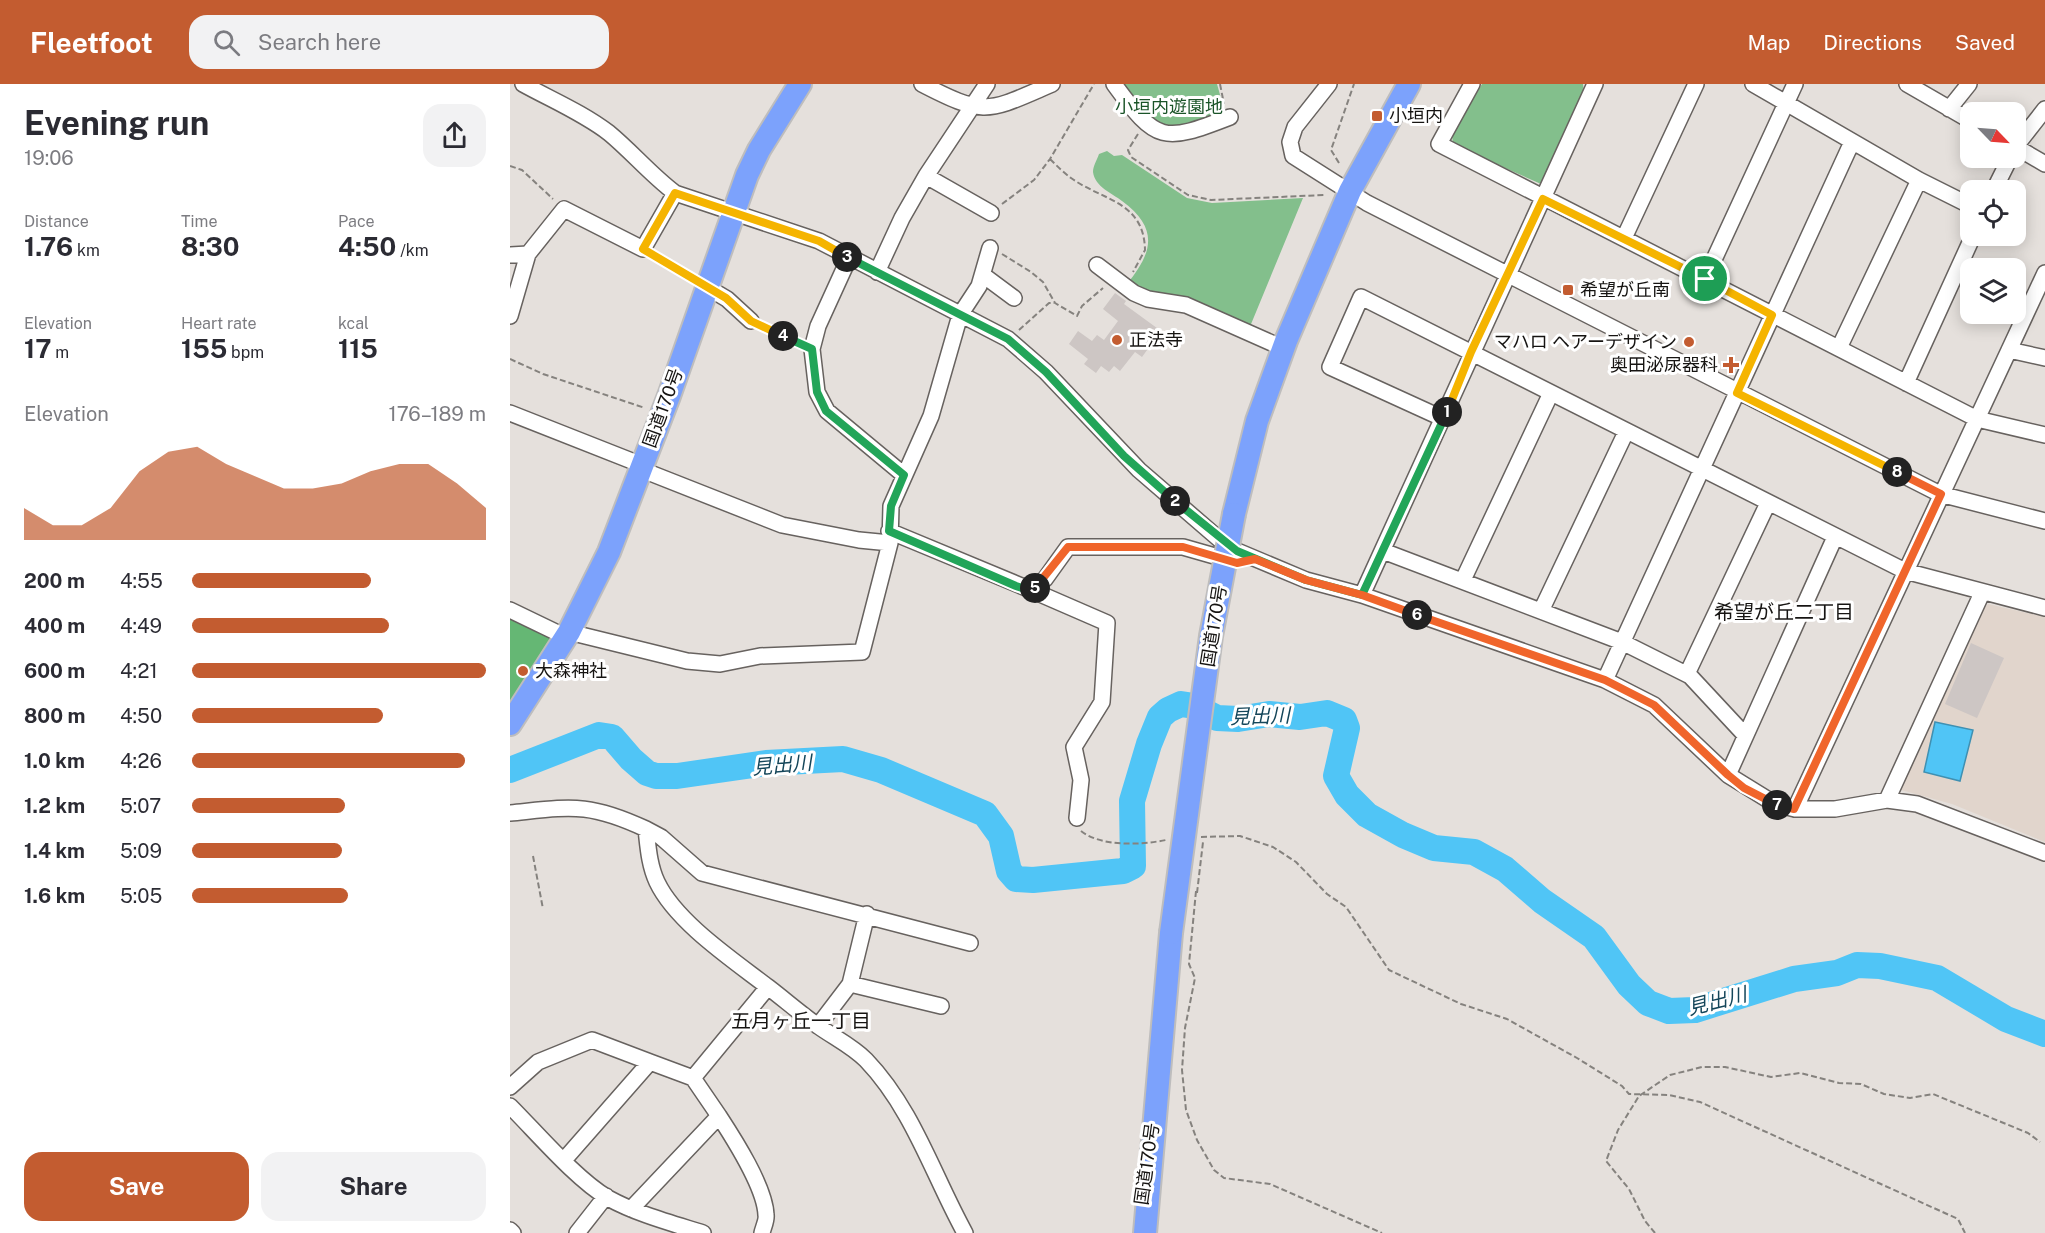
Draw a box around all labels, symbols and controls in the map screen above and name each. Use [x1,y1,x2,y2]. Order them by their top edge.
search box [189,15,609,69]
text: Fleetfoot [30,26,153,59]
icon: search [210,26,243,59]
text: Search here [258,29,381,55]
text: Map [1748,30,1790,55]
text: Directions [1823,30,1922,55]
text: Saved [1955,30,2015,55]
park label: 小垣内遊園地 [1115,96,1223,117]
north arrow [1960,102,2026,168]
map controls [1960,102,2026,324]
text: Evening run [24,104,209,142]
button: share [423,104,486,167]
place label: 小垣内 [1389,105,1443,126]
marker: 小垣内 [1370,109,1384,123]
text: 19:06 [24,146,74,170]
button: locate [1960,180,2026,246]
text: Distance [24,212,89,231]
text: Time [181,212,217,231]
text: Pace [338,212,375,231]
text: 1.76 [24,231,73,262]
text: 8:30 [181,231,239,262]
text: 4:50 [338,231,396,262]
text: km [73,241,100,260]
text: /km [396,241,429,260]
pin: 3 [832,242,862,272]
text: 3 [842,247,852,266]
pin [1679,253,1730,304]
button: layers [1960,258,2026,324]
icon: arrive [1688,262,1721,295]
place label: 希望が丘南 [1580,279,1670,300]
marker: 希望が丘南 [1561,283,1575,297]
text: Elevation [24,314,92,333]
text: Heart rate [181,314,257,333]
text: kcal [338,314,369,333]
pin: 4 [768,321,798,351]
text: 4 [778,326,788,345]
place label: 正法寺 [1129,329,1183,350]
place label: マハロ ヘアーデザイン [1494,331,1677,352]
text: 17 [24,333,51,364]
text: 155 [181,333,227,364]
text: 115 [338,333,378,364]
marker: 正法寺 [1110,333,1124,347]
marker: マハロ ヘアーデザイン [1682,335,1696,349]
text: m [51,343,69,362]
text: bpm [227,343,264,362]
place label: 奥田泌尿器科 [1610,354,1718,375]
marker: 奥田泌尿器科 [1722,356,1740,374]
street label: 国道170号 [639,365,687,450]
pin: 1 [1432,397,1462,427]
text: Elevation [24,402,109,426]
text: 176–189 m [389,402,486,426]
text: 1 [1444,402,1450,421]
pin: 8 [1882,457,1912,487]
text: 8 [1892,462,1902,481]
pin: 2 [1160,486,1190,516]
text: 2 [1170,491,1180,510]
text: 200 m [24,569,85,593]
text: 4:55 [120,569,163,593]
pin: 5 [1020,573,1050,603]
text: 5 [1030,578,1040,597]
street label: 国道170号 [1197,583,1230,668]
pin: 6 [1402,600,1432,630]
district label: 希望が丘二丁目 [1714,600,1854,624]
text: 6 [1412,605,1422,624]
text: 400 m [24,614,85,638]
text: 4:49 [120,614,162,638]
text: 600 m [24,659,85,683]
text: 4:21 [120,659,158,683]
place label: 大森神社 [535,660,607,681]
marker: 大森神社 [516,664,530,678]
water label: 見出川 [1230,703,1292,729]
text: 800 m [24,704,86,728]
text: 4:50 [120,704,162,728]
text: 1.0 km [24,749,85,773]
text: 4:26 [120,749,162,773]
water label: 見出川 [751,750,815,780]
pin: 7 [1762,790,1792,820]
text: 1.2 km [24,794,85,818]
text: 5:07 [120,794,161,818]
text: 7 [1772,795,1782,814]
text: 1.4 km [24,839,85,863]
text: 5:09 [120,839,162,863]
text: 1.6 km [24,884,85,908]
text: 5:05 [120,884,162,908]
water label: 見出川 [1685,982,1751,1020]
district label: 五月ヶ丘一丁目 [731,1009,871,1033]
street label: 国道170号 [1130,1121,1163,1206]
button: Save [24,1152,249,1221]
button: Share [261,1152,486,1221]

